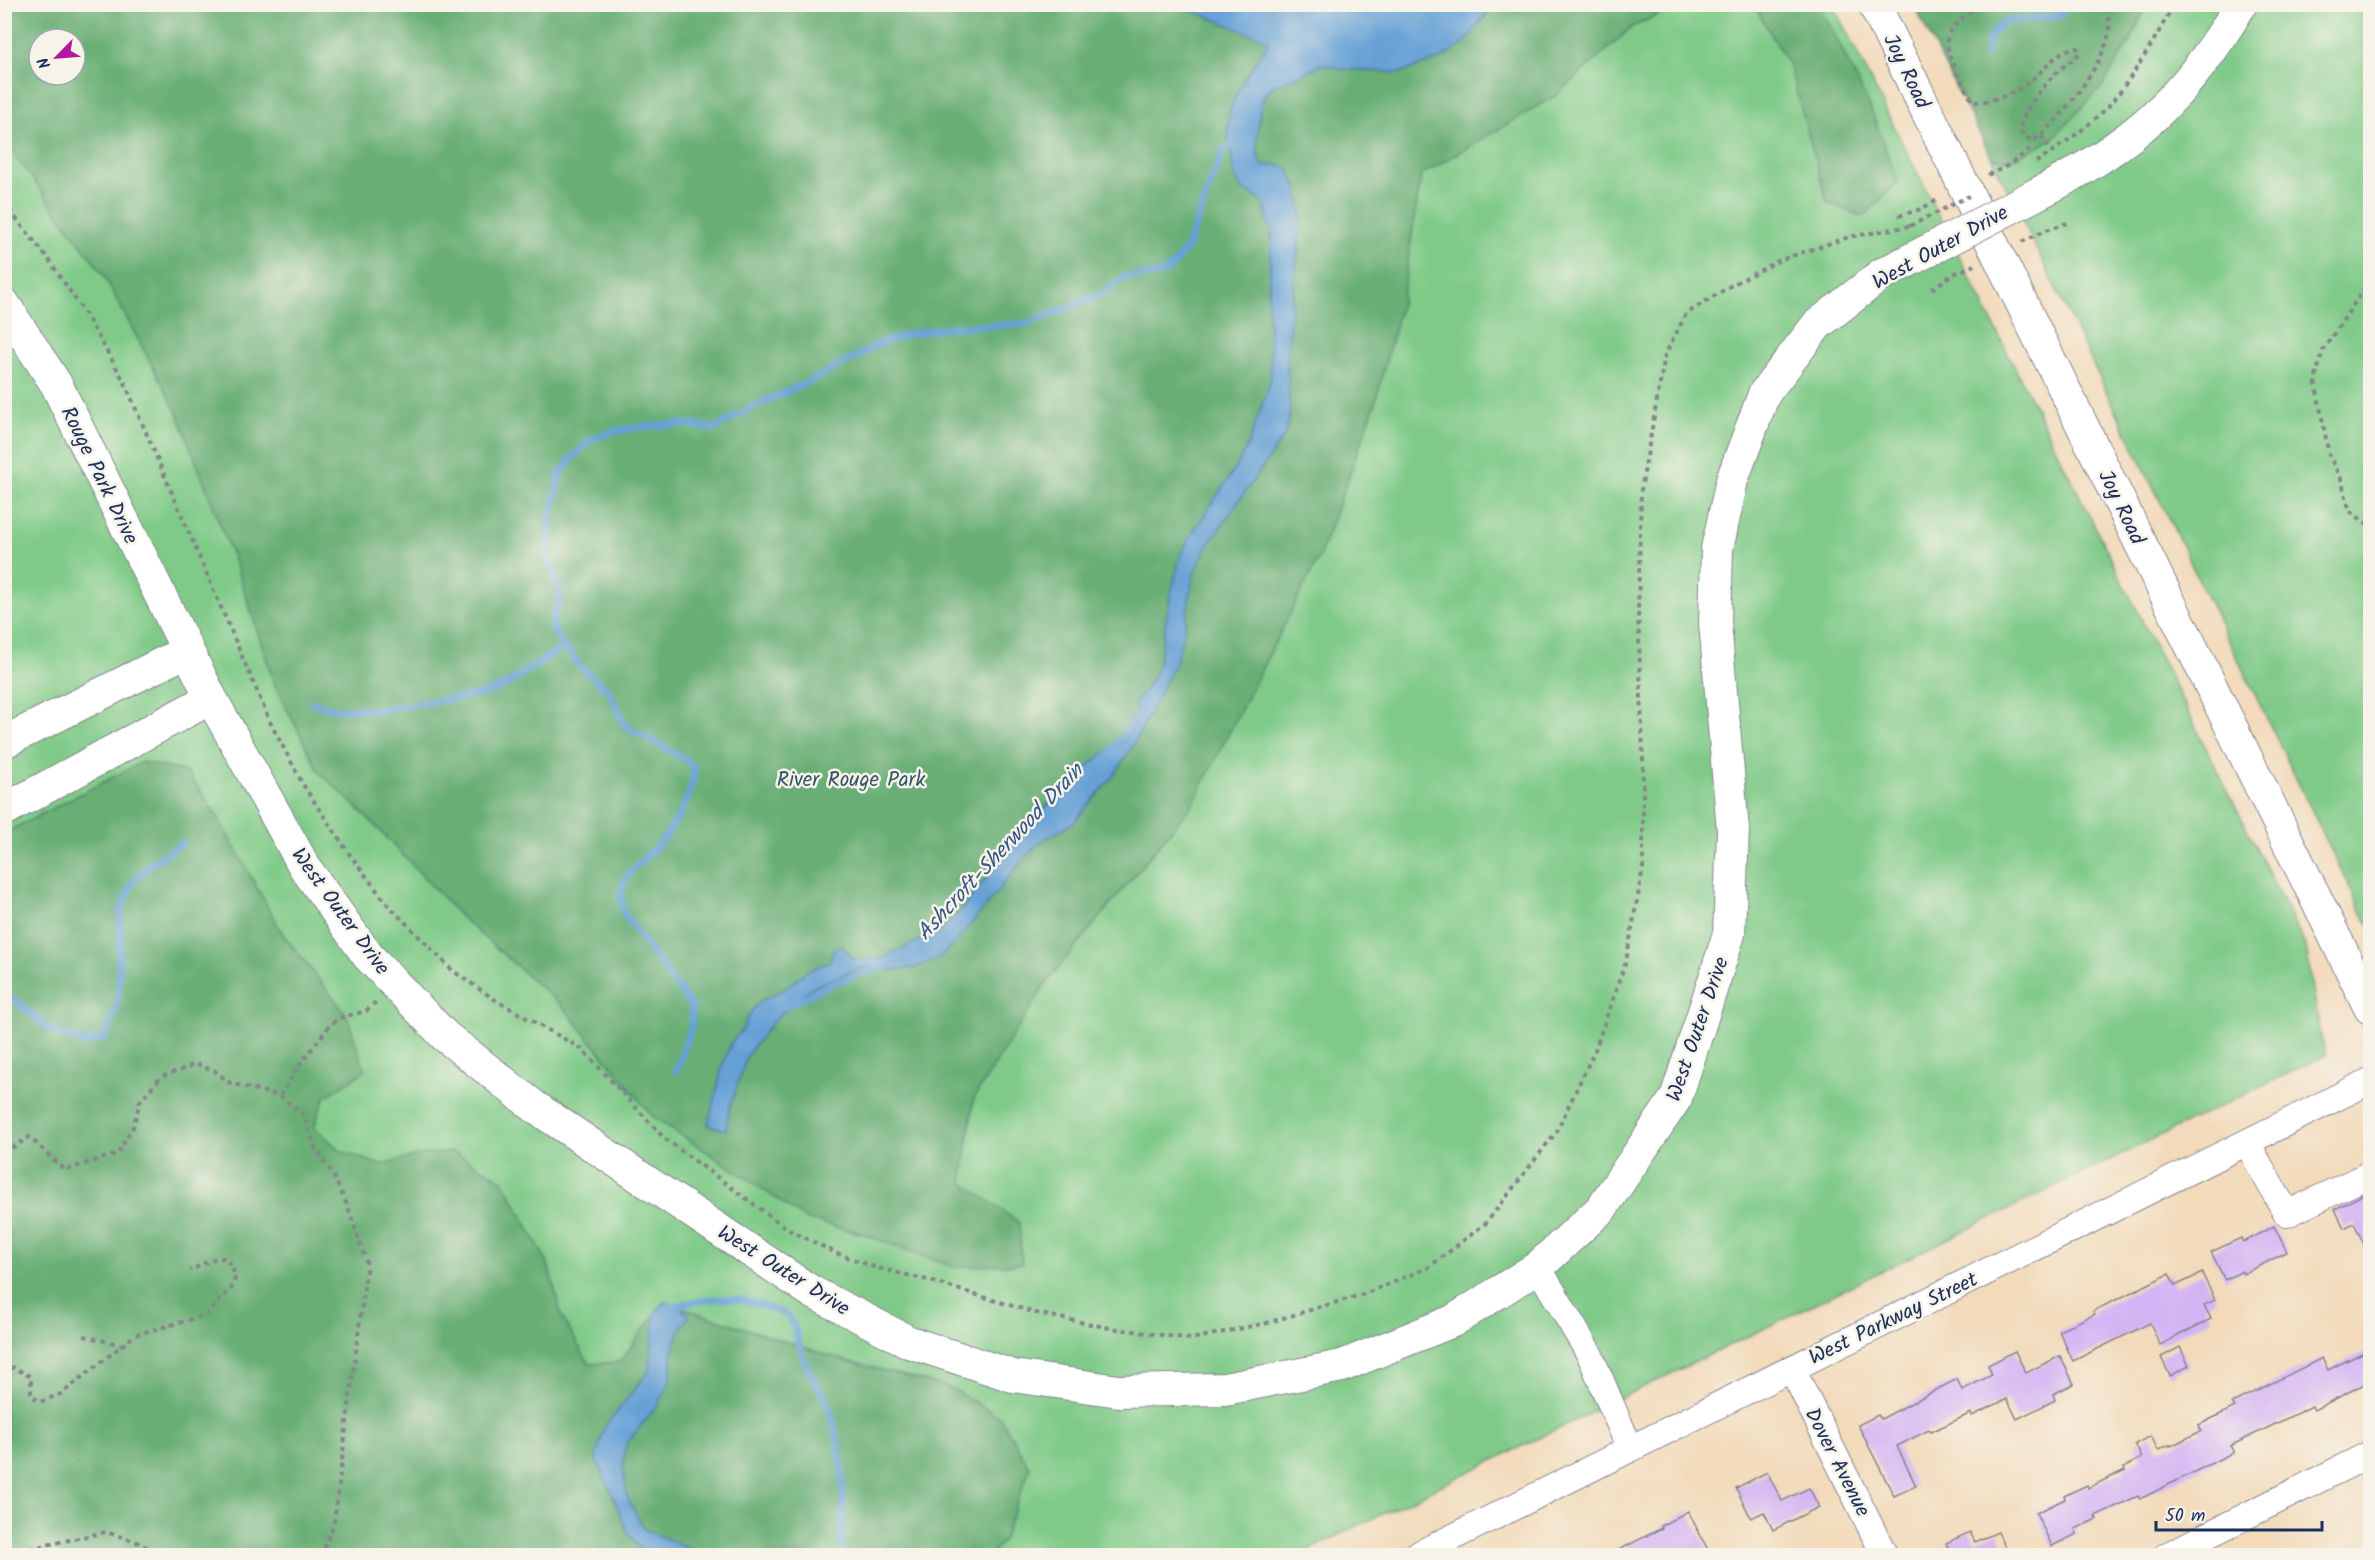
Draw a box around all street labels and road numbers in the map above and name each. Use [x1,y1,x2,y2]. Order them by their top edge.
street label: Joy Road [1873,29,1938,115]
street label: West Outer Drive [1867,197,2015,299]
street label: Rouge Park Drive [51,401,147,551]
street label: Joy Road [2088,465,2153,551]
street label: West Outer Drive [282,841,398,983]
street label: West Outer Drive [1658,952,1739,1106]
street label: West Outer Drive [710,1217,856,1326]
street label: West Parkway Street [1803,1264,1985,1375]
street label: Dover Avenue [1795,1402,1879,1523]

